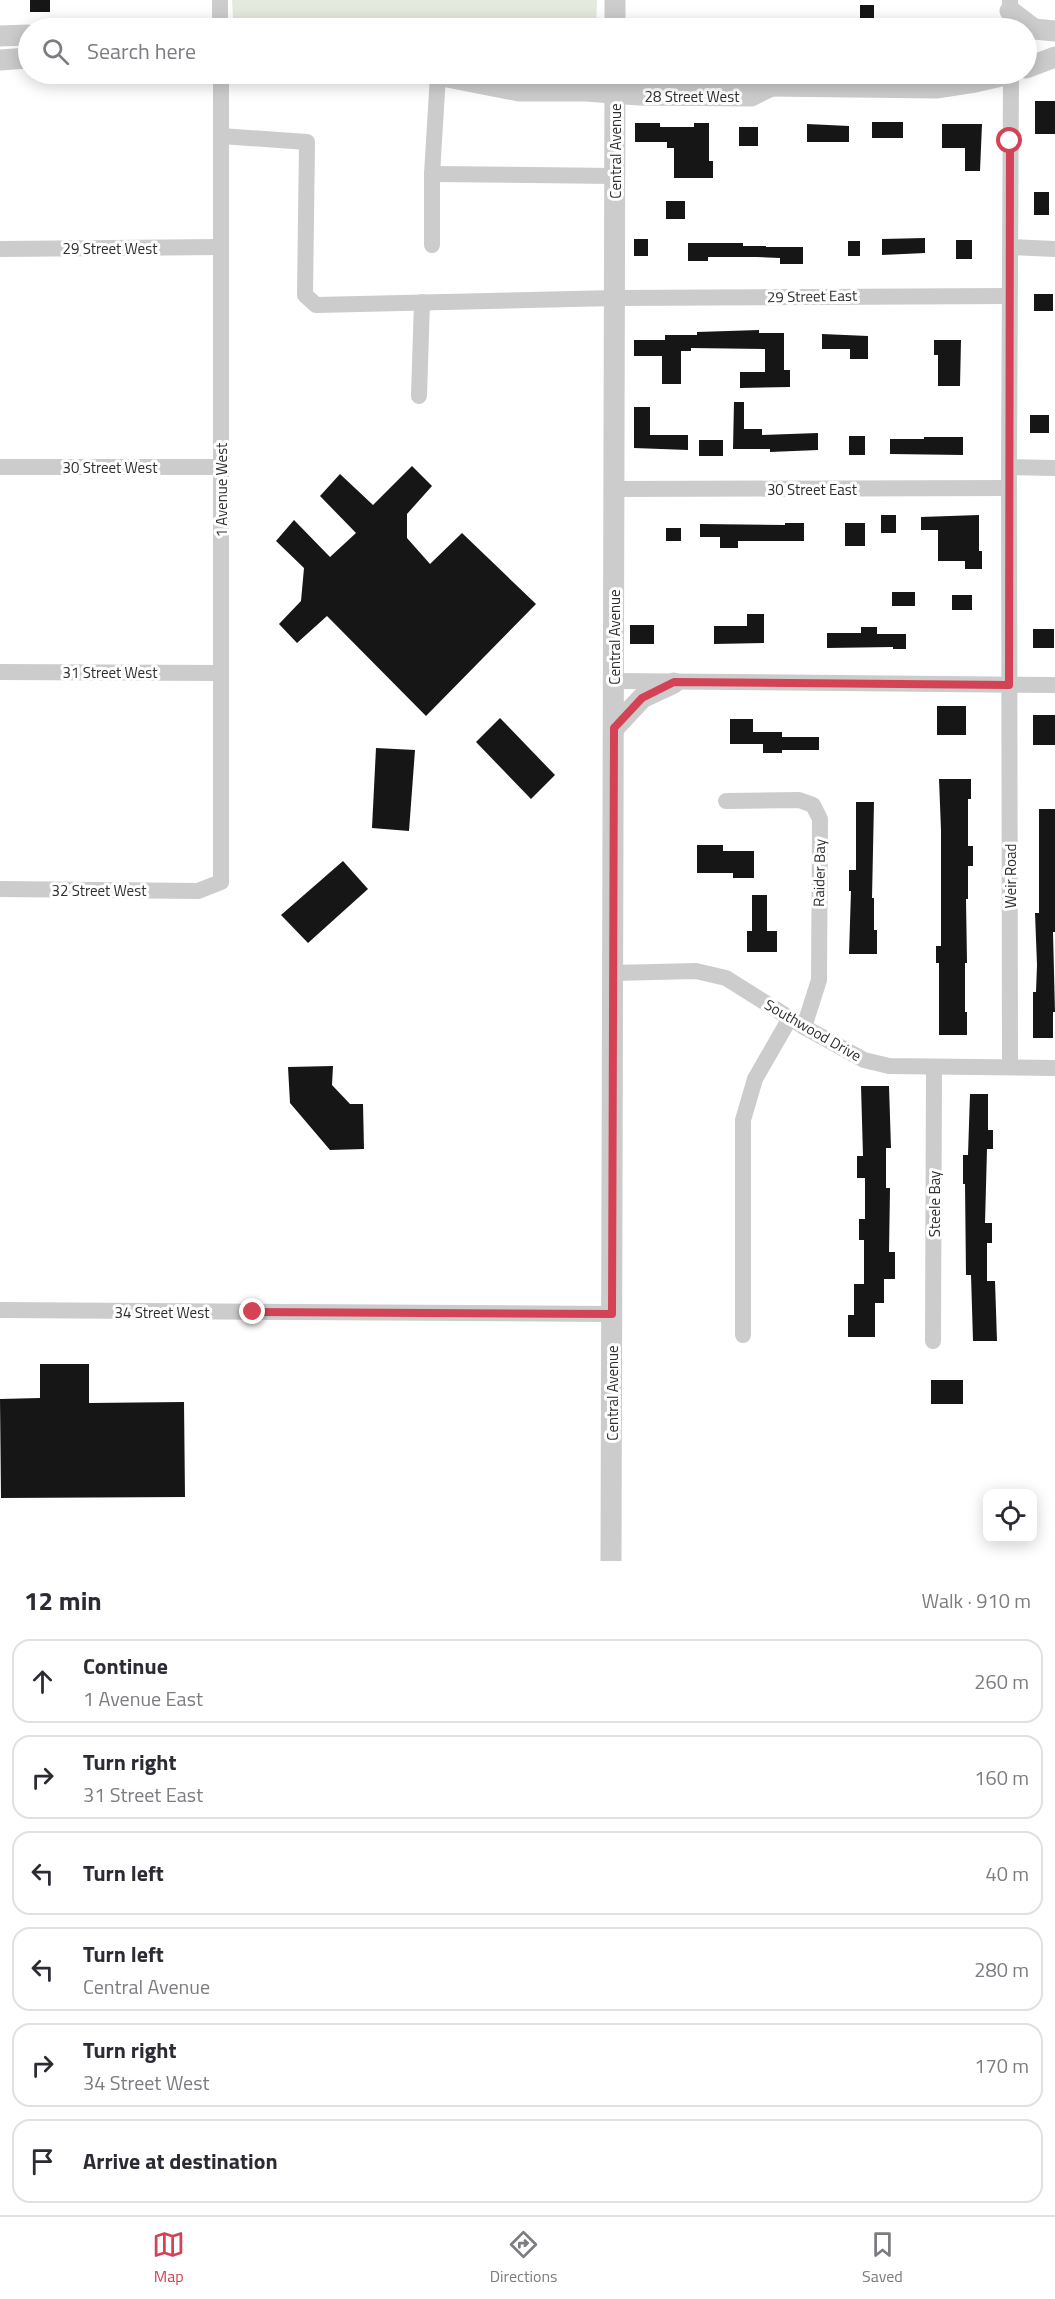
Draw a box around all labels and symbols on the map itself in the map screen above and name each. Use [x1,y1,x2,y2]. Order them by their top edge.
street label: 28 Street West [645,85,740,108]
street label: Central Avenue [604,103,627,199]
route start [996,127,1022,153]
street label: 29 Street West [63,237,158,260]
street label: 29 Street East [767,284,858,308]
street label: 1 Avenue West [210,442,233,537]
street label: 30 Street West [63,456,158,479]
street label: 30 Street East [767,478,858,501]
street label: Central Avenue [603,589,626,685]
street label: 31 Street West [63,661,158,684]
street label: Raider Bay [807,839,831,907]
street label: Weir Road [999,844,1022,908]
street label: 32 Street West [52,879,147,902]
street label: Southwood Drive [760,993,866,1067]
street label: Steele Bay [923,1171,946,1237]
route end [239,1298,265,1324]
street label: 34 Street West [115,1301,210,1324]
street label: Central Avenue [601,1345,624,1441]

